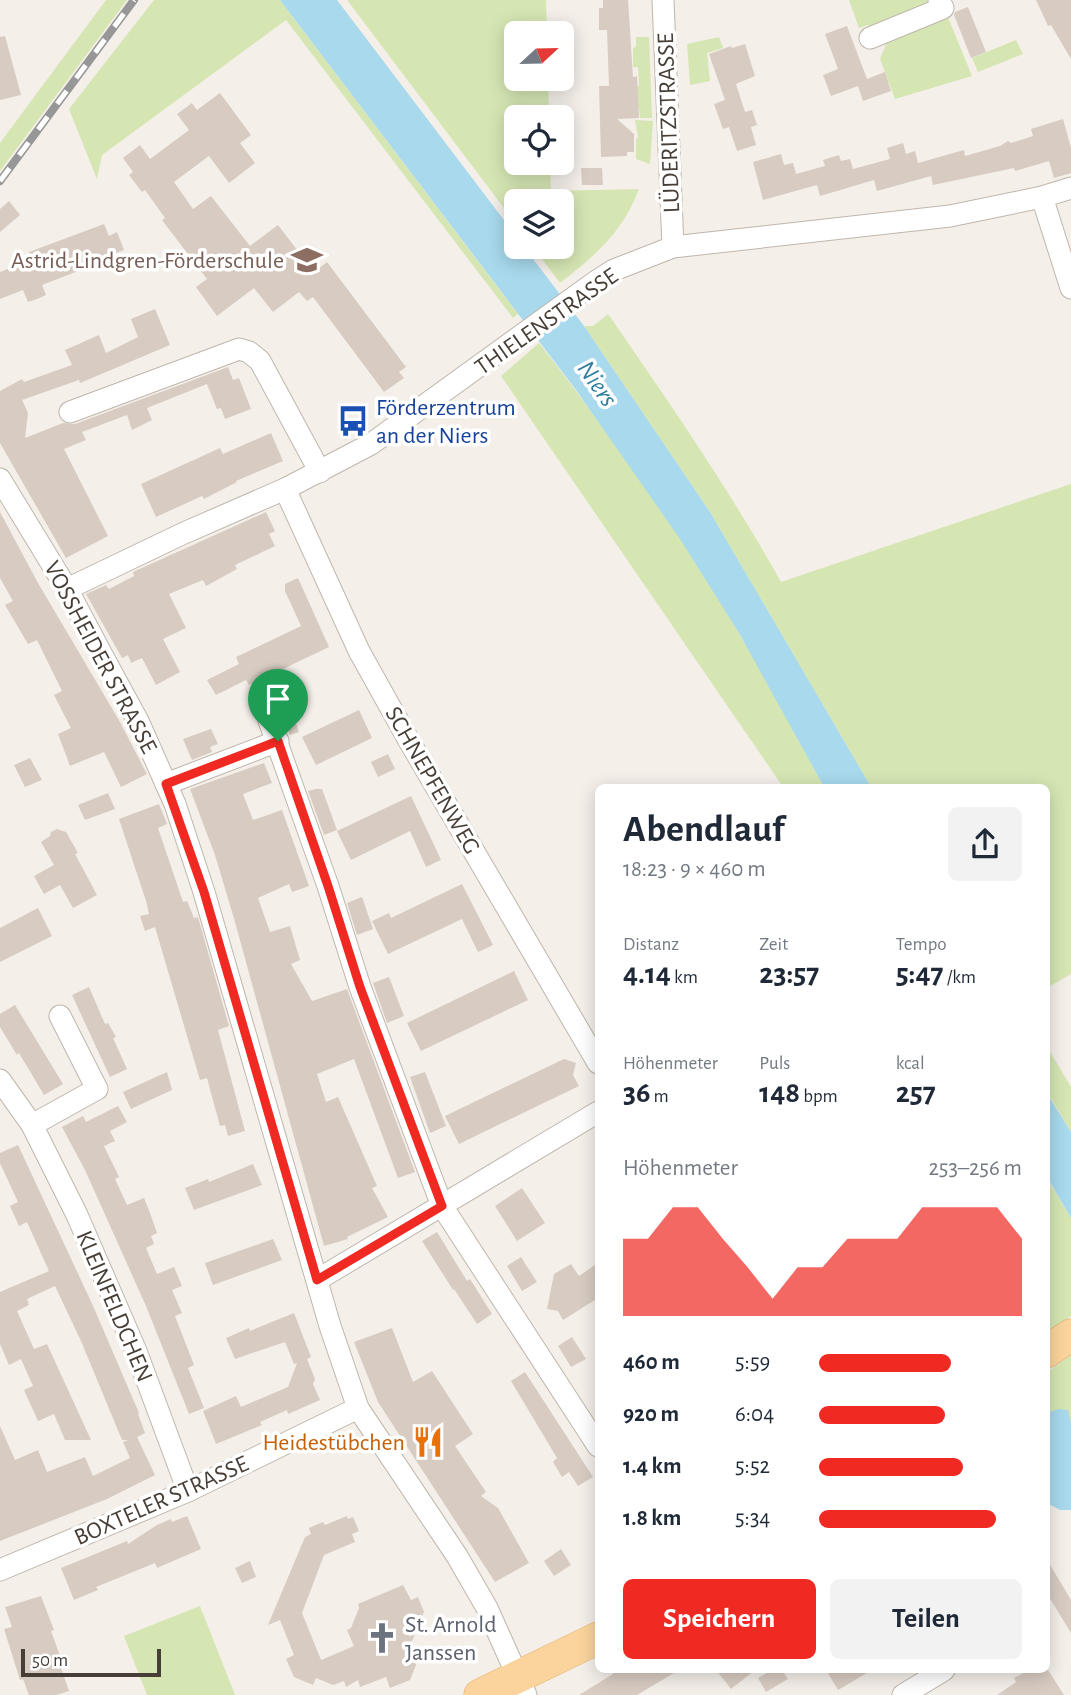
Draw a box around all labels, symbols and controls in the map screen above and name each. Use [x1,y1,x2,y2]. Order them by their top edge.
north arrow [504,21,574,91]
map controls [504,21,574,259]
street label: LÜDERITZSTRASSE [653,32,684,213]
button: locate [504,105,574,175]
button: layers [504,189,574,259]
school or university icon: Astrid-Lindgren-Förderschule [290,243,324,277]
place label: Astrid-Lindgren-Förderschule [11,249,284,273]
street label: THIELENSTRASSE [471,263,623,380]
water label: Niers [572,356,622,411]
place label: Förderzentrum an der Niers [376,396,516,448]
bus stop icon: Förderzentrum an der Niers [336,404,370,438]
street label: VOSSHEIDER STRASSE [39,557,161,758]
pin [248,669,308,741]
icon: arrive [259,680,297,718]
street label: SCHNEPFENWEG [380,703,484,858]
button: share [948,807,1022,881]
text: Abendlauf [623,811,784,849]
text: 18:23 · 9 × 460 m [623,858,766,881]
text: Distanz [623,935,679,954]
text: Zeit [759,935,788,954]
text: Tempo [896,935,947,954]
text: 4.14 [623,959,671,989]
text: 23:57 [759,959,819,989]
text: 5:47 [896,959,944,989]
text: km [671,968,698,987]
text: /km [944,968,976,987]
text: Höhenmeter [623,1054,718,1073]
text: Puls [759,1054,790,1073]
text: kcal [896,1054,925,1073]
text: 36 [623,1078,650,1108]
text: 148 [759,1078,800,1108]
text: 257 [896,1078,936,1108]
text: m [650,1087,669,1106]
text: bpm [800,1087,838,1106]
text: Höhenmeter [623,1157,738,1180]
text: 253–256 m [928,1157,1022,1180]
street label: KLEINFELDCHEN [71,1227,157,1386]
text: 460 m [623,1351,680,1374]
text: 5:59 [735,1351,770,1374]
text: 920 m [623,1403,679,1426]
text: 6:04 [735,1403,774,1426]
restaurant icon: Heidestübchen [411,1425,445,1459]
place label: Heidestübchen [262,1431,405,1455]
street label: BOXTELER STRASSE [71,1452,252,1550]
text: 1.4 km [623,1455,682,1478]
text: 5:52 [735,1455,770,1478]
text: 1.8 km [623,1507,681,1530]
text: 5:34 [735,1507,770,1530]
button: Speichern [623,1579,816,1659]
button: Teilen [830,1579,1022,1659]
place label: St. Arnold Janssen [405,1613,497,1665]
church icon: St. Arnold Janssen [365,1621,399,1655]
scale bar [21,1646,161,1678]
text: 50 m [32,1651,68,1670]

